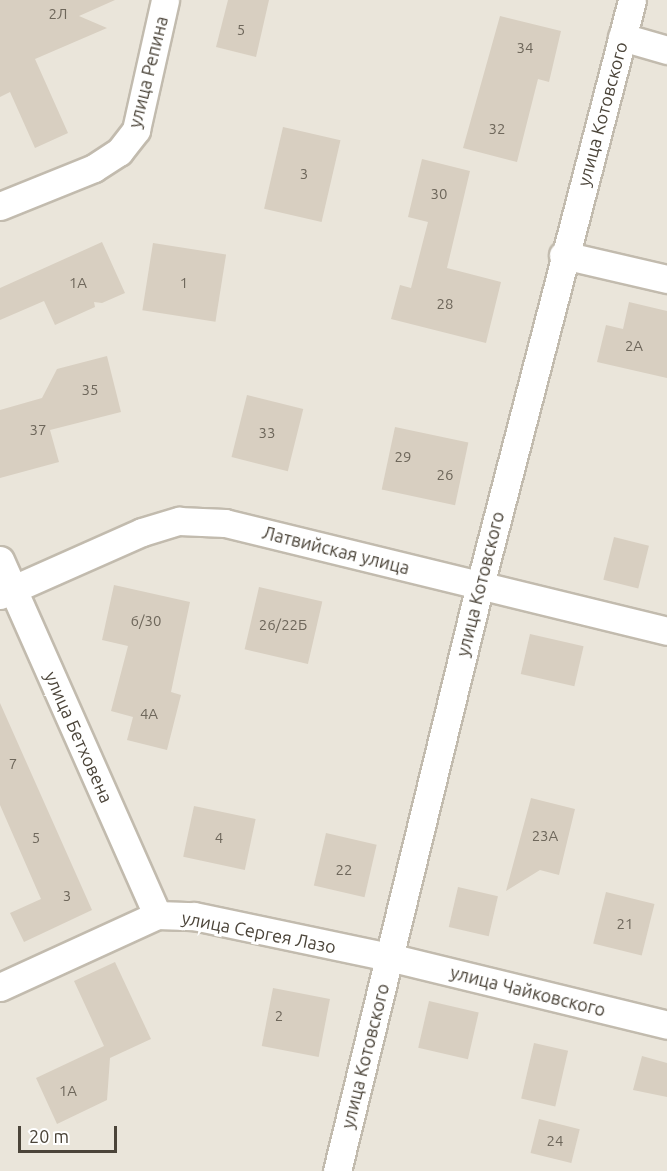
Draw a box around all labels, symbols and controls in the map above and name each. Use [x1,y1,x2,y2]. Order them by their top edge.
house number: 2Л [49,5,67,23]
street label: улица Репина [124,14,172,130]
house number: 5 [237,21,245,39]
house number: 34 [517,39,533,57]
street label: улица Котовского [572,39,632,189]
house number: 32 [489,120,505,138]
house number: 3 [300,165,308,183]
house number: 30 [431,185,447,203]
house number: 1А [69,274,87,292]
house number: 1 [180,274,188,292]
house number: 28 [437,295,453,313]
house number: 2А [625,337,643,355]
house number: 35 [82,381,98,399]
house number: 37 [30,421,46,439]
house number: 33 [259,424,275,442]
house number: 29 [395,448,411,466]
house number: 26 [437,466,453,484]
street label: улица Котовского [452,509,508,659]
street label: Латвийская улица [260,521,412,579]
house number: 6/30 [131,612,161,630]
house number: 26/22Б [259,616,307,634]
street label: улица Бетховена [40,668,118,806]
house number: 4А [140,705,158,723]
house number: 7 [9,755,17,773]
house number: 23А [532,827,558,845]
house number: 5 [32,829,40,847]
house number: 4 [215,829,223,847]
house number: 22 [336,861,352,879]
house number: 3 [63,887,71,905]
street label: улица Сергея Лазо [180,906,338,958]
house number: 21 [617,915,633,933]
street label: улица Чайковского [448,961,608,1021]
street label: улица Котовского [337,981,393,1131]
house number: 2 [275,1007,283,1025]
house number: 1А [59,1082,77,1100]
scale bar [21,1114,120,1152]
text: 20 m [29,1126,69,1146]
house number: 24 [547,1132,563,1150]

